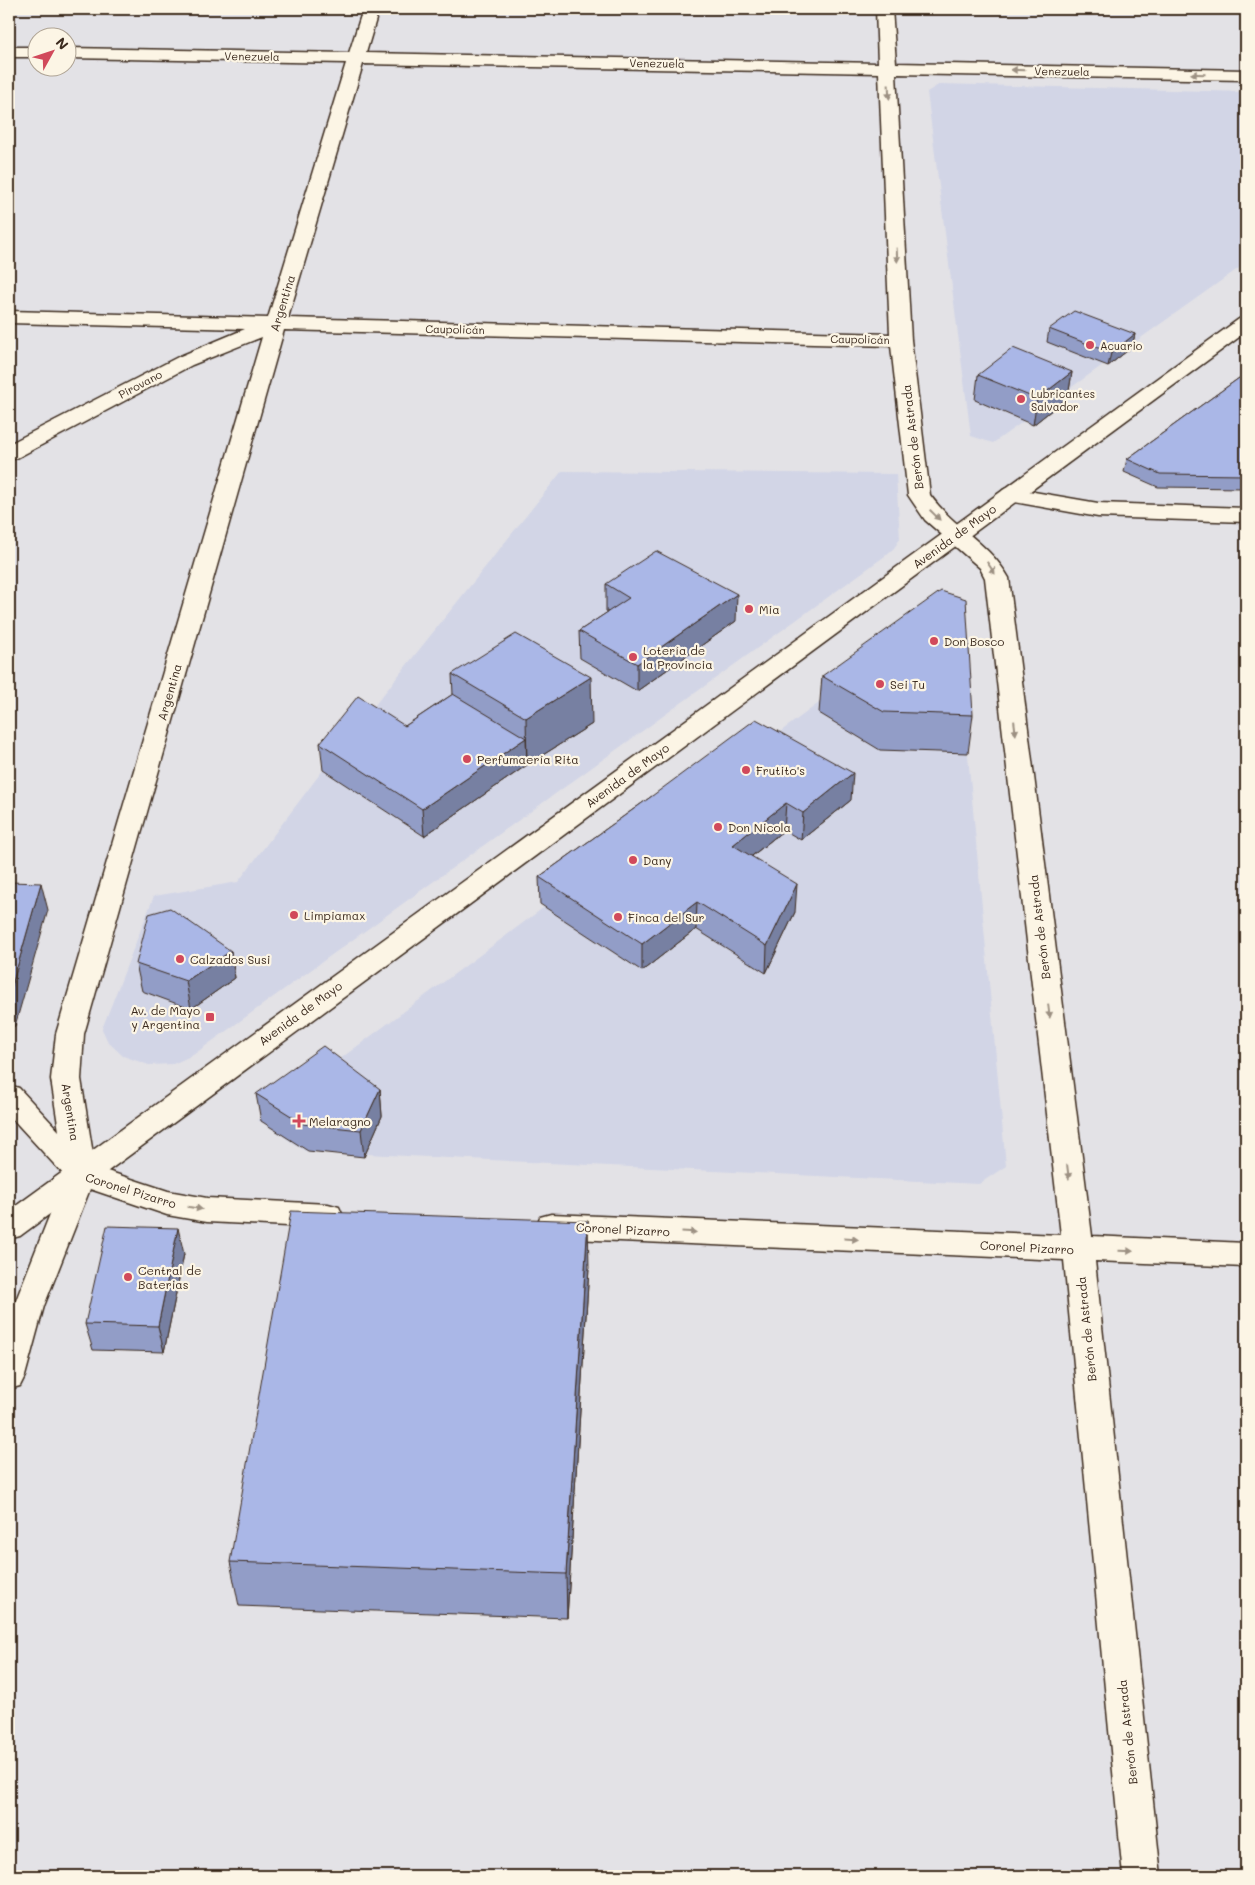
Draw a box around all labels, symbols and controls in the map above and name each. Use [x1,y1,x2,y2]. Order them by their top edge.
north arrow [28,28,78,78]
text: N [52,33,73,54]
street label: Venezuela [224,48,280,64]
street label: Venezuela [629,55,685,71]
street label: Venezuela [1034,63,1090,79]
one-way arrow [1009,66,1025,74]
one-way arrow [1189,70,1205,78]
one-way arrow [886,85,894,101]
one-way arrow [893,247,901,263]
street label: Argentina [266,273,298,333]
street label: Caupolicán [425,321,485,337]
street label: Caupolicán [830,331,890,347]
place label: Acuario [1100,338,1143,353]
marker: Acuario [1084,339,1096,351]
street label: Pirovano [116,366,165,402]
street label: Berón de Astrada [898,384,926,490]
place label: Lubricantes Salvador [1031,386,1095,414]
marker: Lubricantes Salvador [1015,393,1027,405]
street label: Avenida de Mayo [909,500,999,572]
one-way arrow [929,509,941,521]
one-way arrow [986,561,996,575]
place label: Mia [759,601,780,617]
marker: Mia [743,603,755,615]
place label: Don Bosco [944,633,1004,649]
marker: Don Bosco [928,635,940,647]
place label: Lotería de la Provincia [643,642,713,672]
marker: Lotería de la Provincia [627,651,639,663]
street label: Argentina [153,662,185,722]
place label: Sei Tu [890,676,925,692]
marker: Sei Tu [874,678,886,690]
one-way arrow [1011,720,1019,736]
street label: Avenida de Mayo [582,739,672,811]
place label: Perfumaería Rita [477,751,579,767]
marker: Perfumaería Rita [461,753,473,765]
place label: Frutito's [756,762,805,778]
marker: Frutito's [740,764,752,776]
place label: Don Nicola [728,819,791,835]
marker: Don Nicola [712,821,724,833]
place label: Dany [643,852,672,868]
marker: Dany [627,854,639,866]
street label: Berón de Astrada [1025,874,1053,980]
place label: Limpiamax [304,907,365,923]
marker: Limpiamax [288,909,300,921]
place label: Finca del Sur [628,909,705,925]
marker: Finca del Sur [612,911,624,923]
place label: Calzados Susi [190,951,270,967]
marker: Calzados Susi [174,953,186,965]
street label: Avenida de Mayo [255,977,345,1049]
place label: Av. de Mayo y Argentina [131,1002,200,1032]
one-way arrow [1045,1003,1053,1019]
marker: Av. de Mayo y Argentina [204,1011,216,1023]
street label: Argentina [59,1082,83,1142]
place label: Melaragno [309,1113,371,1129]
marker: Melaragno [293,1115,305,1127]
one-way arrow [1064,1164,1072,1180]
street label: Coronel Pizarro [84,1169,178,1211]
one-way arrow [187,1204,202,1212]
street label: Coronel Pizarro [576,1219,670,1239]
one-way arrow [681,1228,697,1236]
one-way arrow [844,1235,860,1243]
street label: Coronel Pizarro [980,1237,1074,1257]
one-way arrow [1119,1247,1135,1255]
place label: Central de Baterias [138,1262,201,1292]
marker: Central de Baterias [122,1271,134,1283]
street label: Berón de Astrada [1073,1276,1099,1382]
street label: Berón de Astrada [1114,1679,1140,1785]

